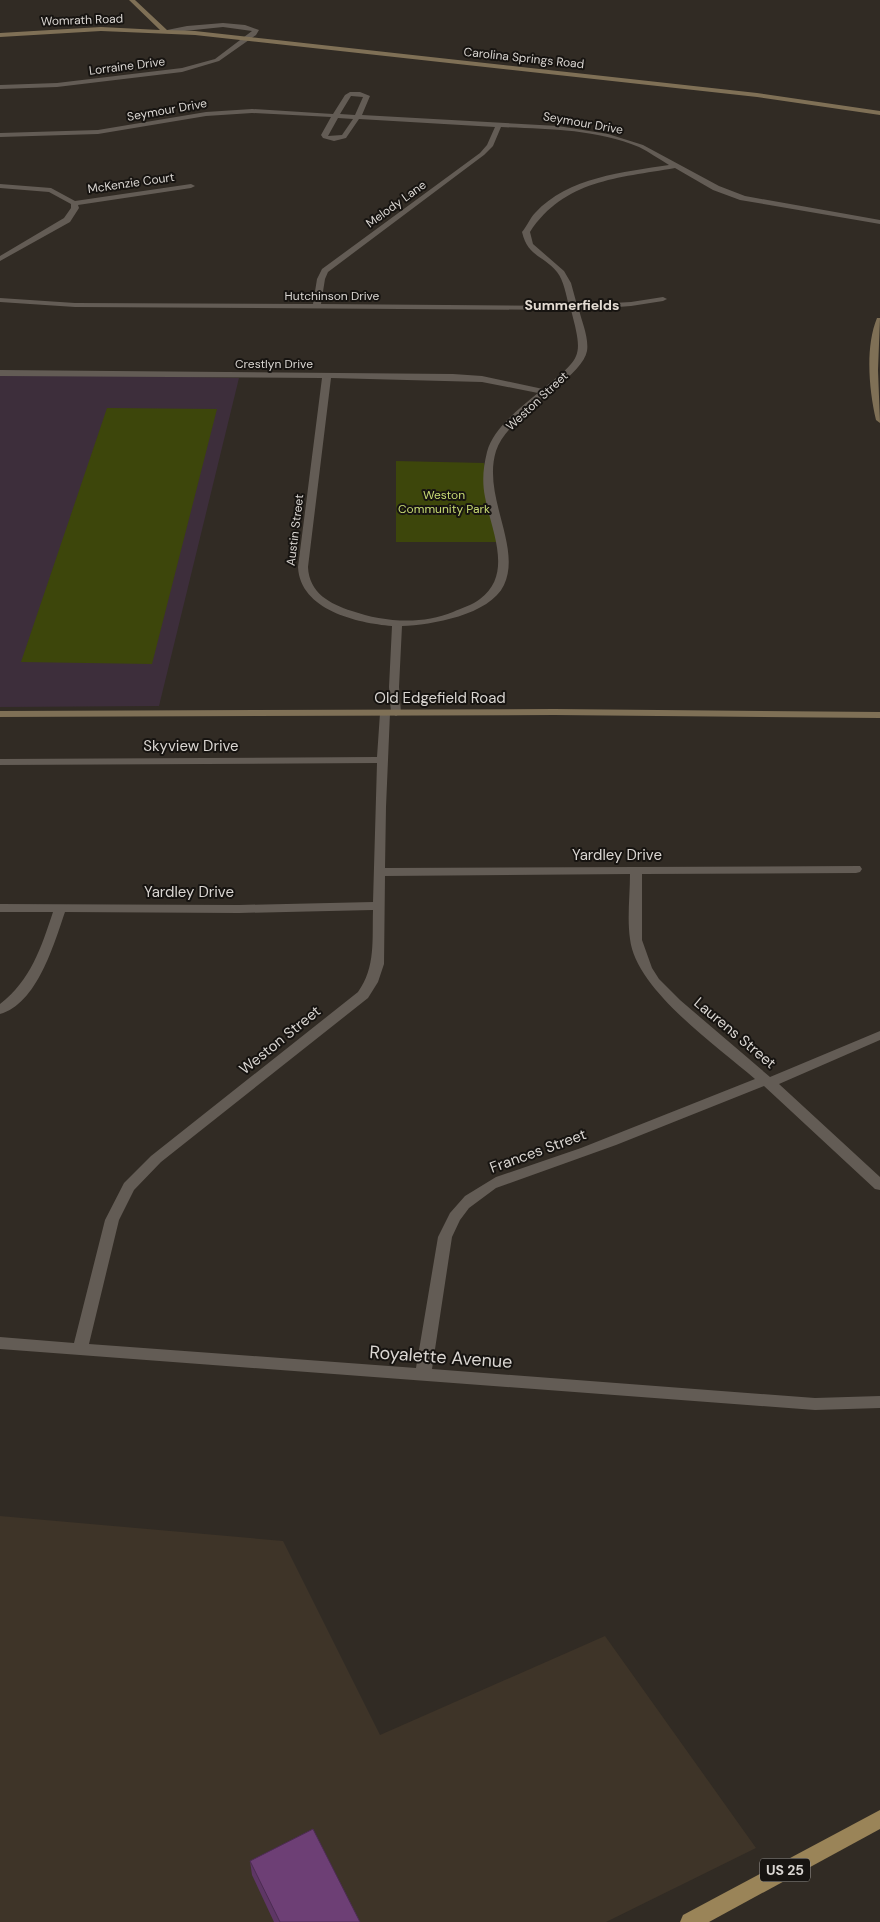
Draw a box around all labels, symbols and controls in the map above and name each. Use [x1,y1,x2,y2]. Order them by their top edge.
street label: Womrath Road [41,11,123,29]
street label: Carolina Springs Road [463,44,585,72]
street label: Lorraine Drive [88,53,166,79]
street label: Seymour Drive [126,95,208,125]
street label: Seymour Drive [542,108,624,138]
street label: McKenzie Court [87,169,176,197]
street label: Melody Lane [363,177,429,231]
street label: Hutchinson Drive [285,288,380,304]
district label: Summerfields [525,296,619,314]
street label: Crestlyn Drive [235,356,313,372]
street label: Weston Street [503,368,572,434]
park label: Weston Community Park [398,487,490,517]
street label: Austin Street [283,493,307,567]
street label: Old Edgefield Road [374,688,506,708]
street label: Skyview Drive [143,736,239,756]
street label: Yardley Drive [572,845,662,865]
street label: Yardley Drive [144,882,234,902]
street label: Laurens Street [690,993,780,1073]
street label: Weston Street [235,1001,325,1079]
street label: Frances Street [487,1124,589,1178]
street label: Royalette Avenue [369,1340,513,1374]
road number: US 25 [760,1858,810,1882]

